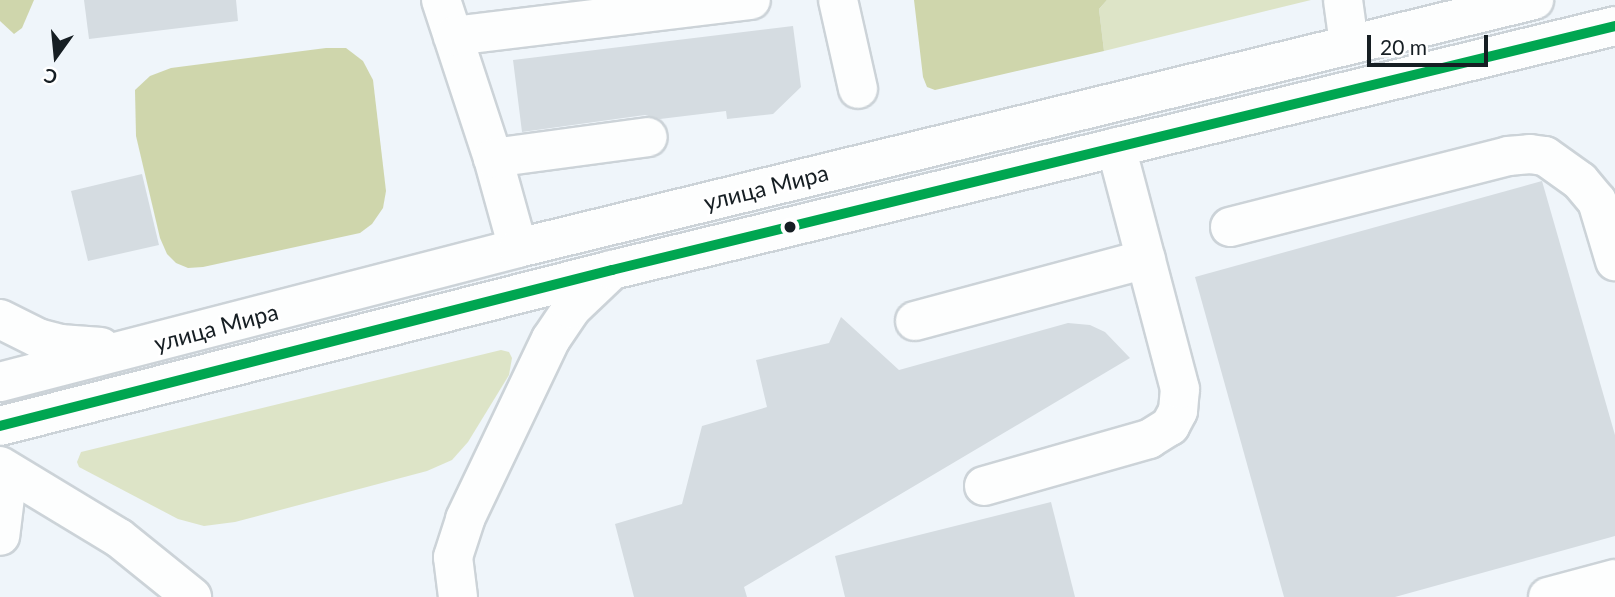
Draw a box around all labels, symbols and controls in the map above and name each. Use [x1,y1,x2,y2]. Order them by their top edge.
north arrow [21,21,91,91]
scale bar [1370,21,1491,65]
text: 20 m [1380,34,1427,59]
text: С [41,64,59,90]
street label: улица Мира [701,158,831,216]
unlabelled marker [783,220,797,234]
street label: улица Мира [151,297,281,357]

